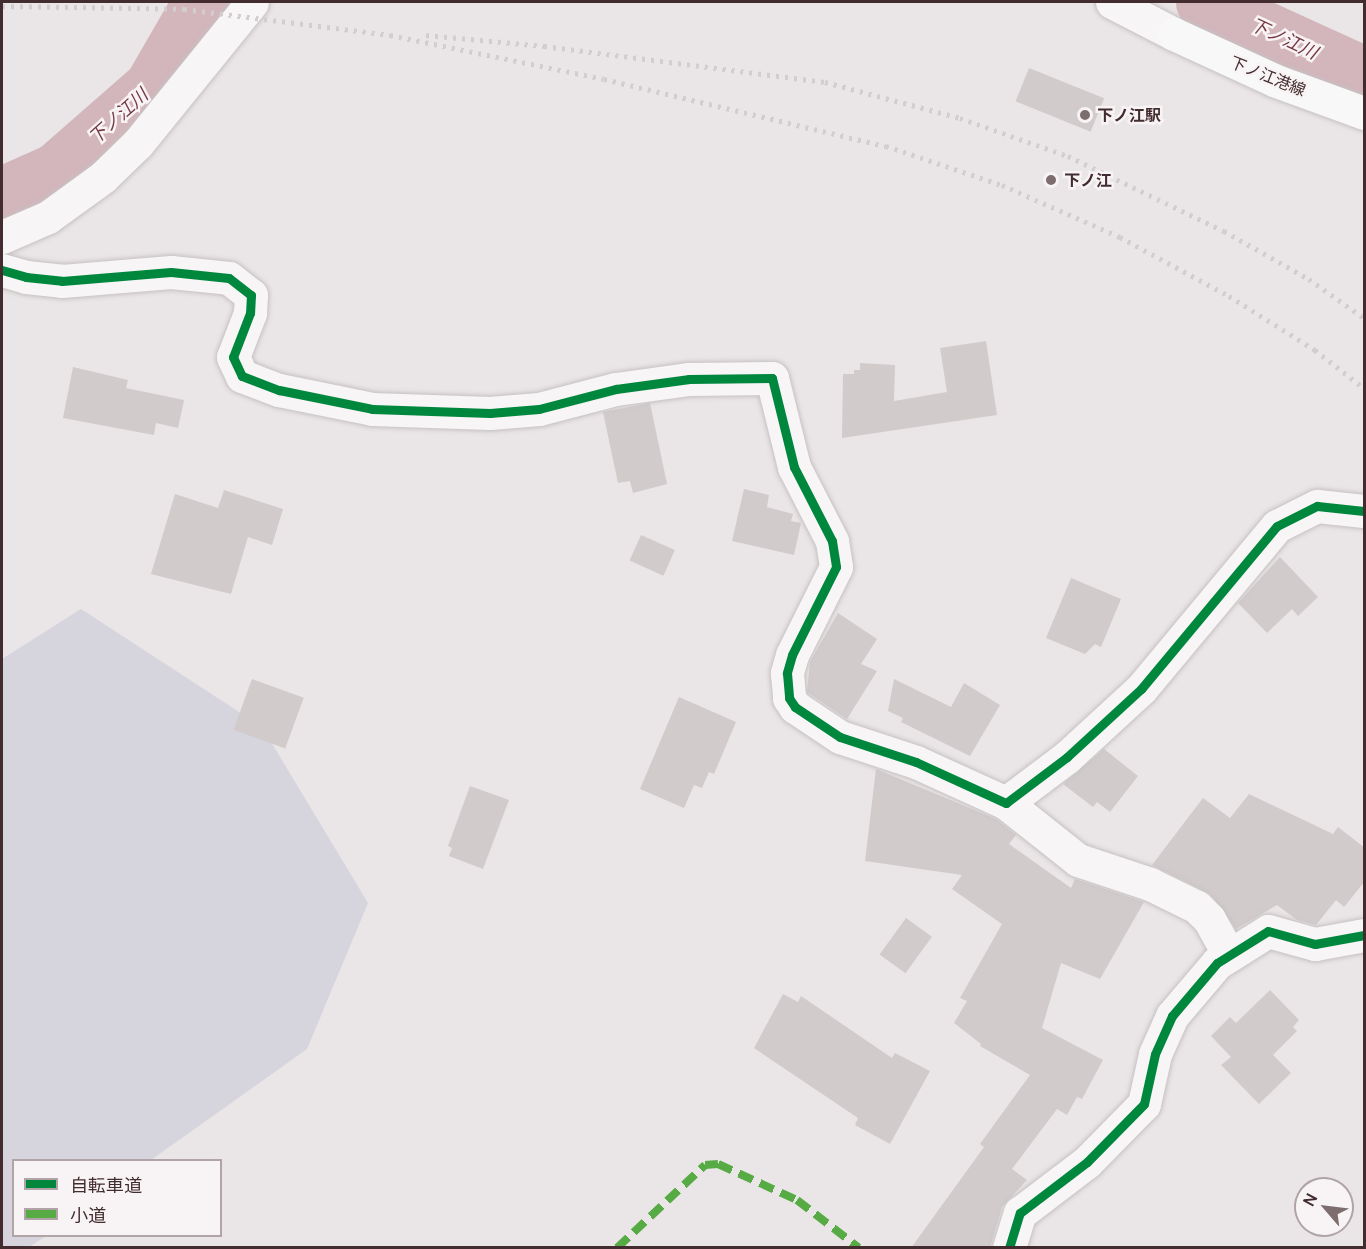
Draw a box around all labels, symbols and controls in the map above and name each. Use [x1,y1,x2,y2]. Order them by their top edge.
water label: 下ノ江川 [1247,13,1321,63]
street label: 下ノ江港線 [1227,52,1309,100]
water label: 下ノ江川 [84,84,152,148]
place label: 下ノ江駅 [1097,105,1161,125]
marker: 下ノ江駅 [1078,108,1092,122]
place label: 下ノ江 [1064,170,1112,190]
marker: 下ノ江 [1042,171,1060,189]
legend [12,1159,222,1237]
text: 自転車道 [70,1173,142,1197]
north arrow [1294,1177,1354,1237]
text: N [1297,1189,1322,1210]
text: 小道 [70,1203,106,1227]

